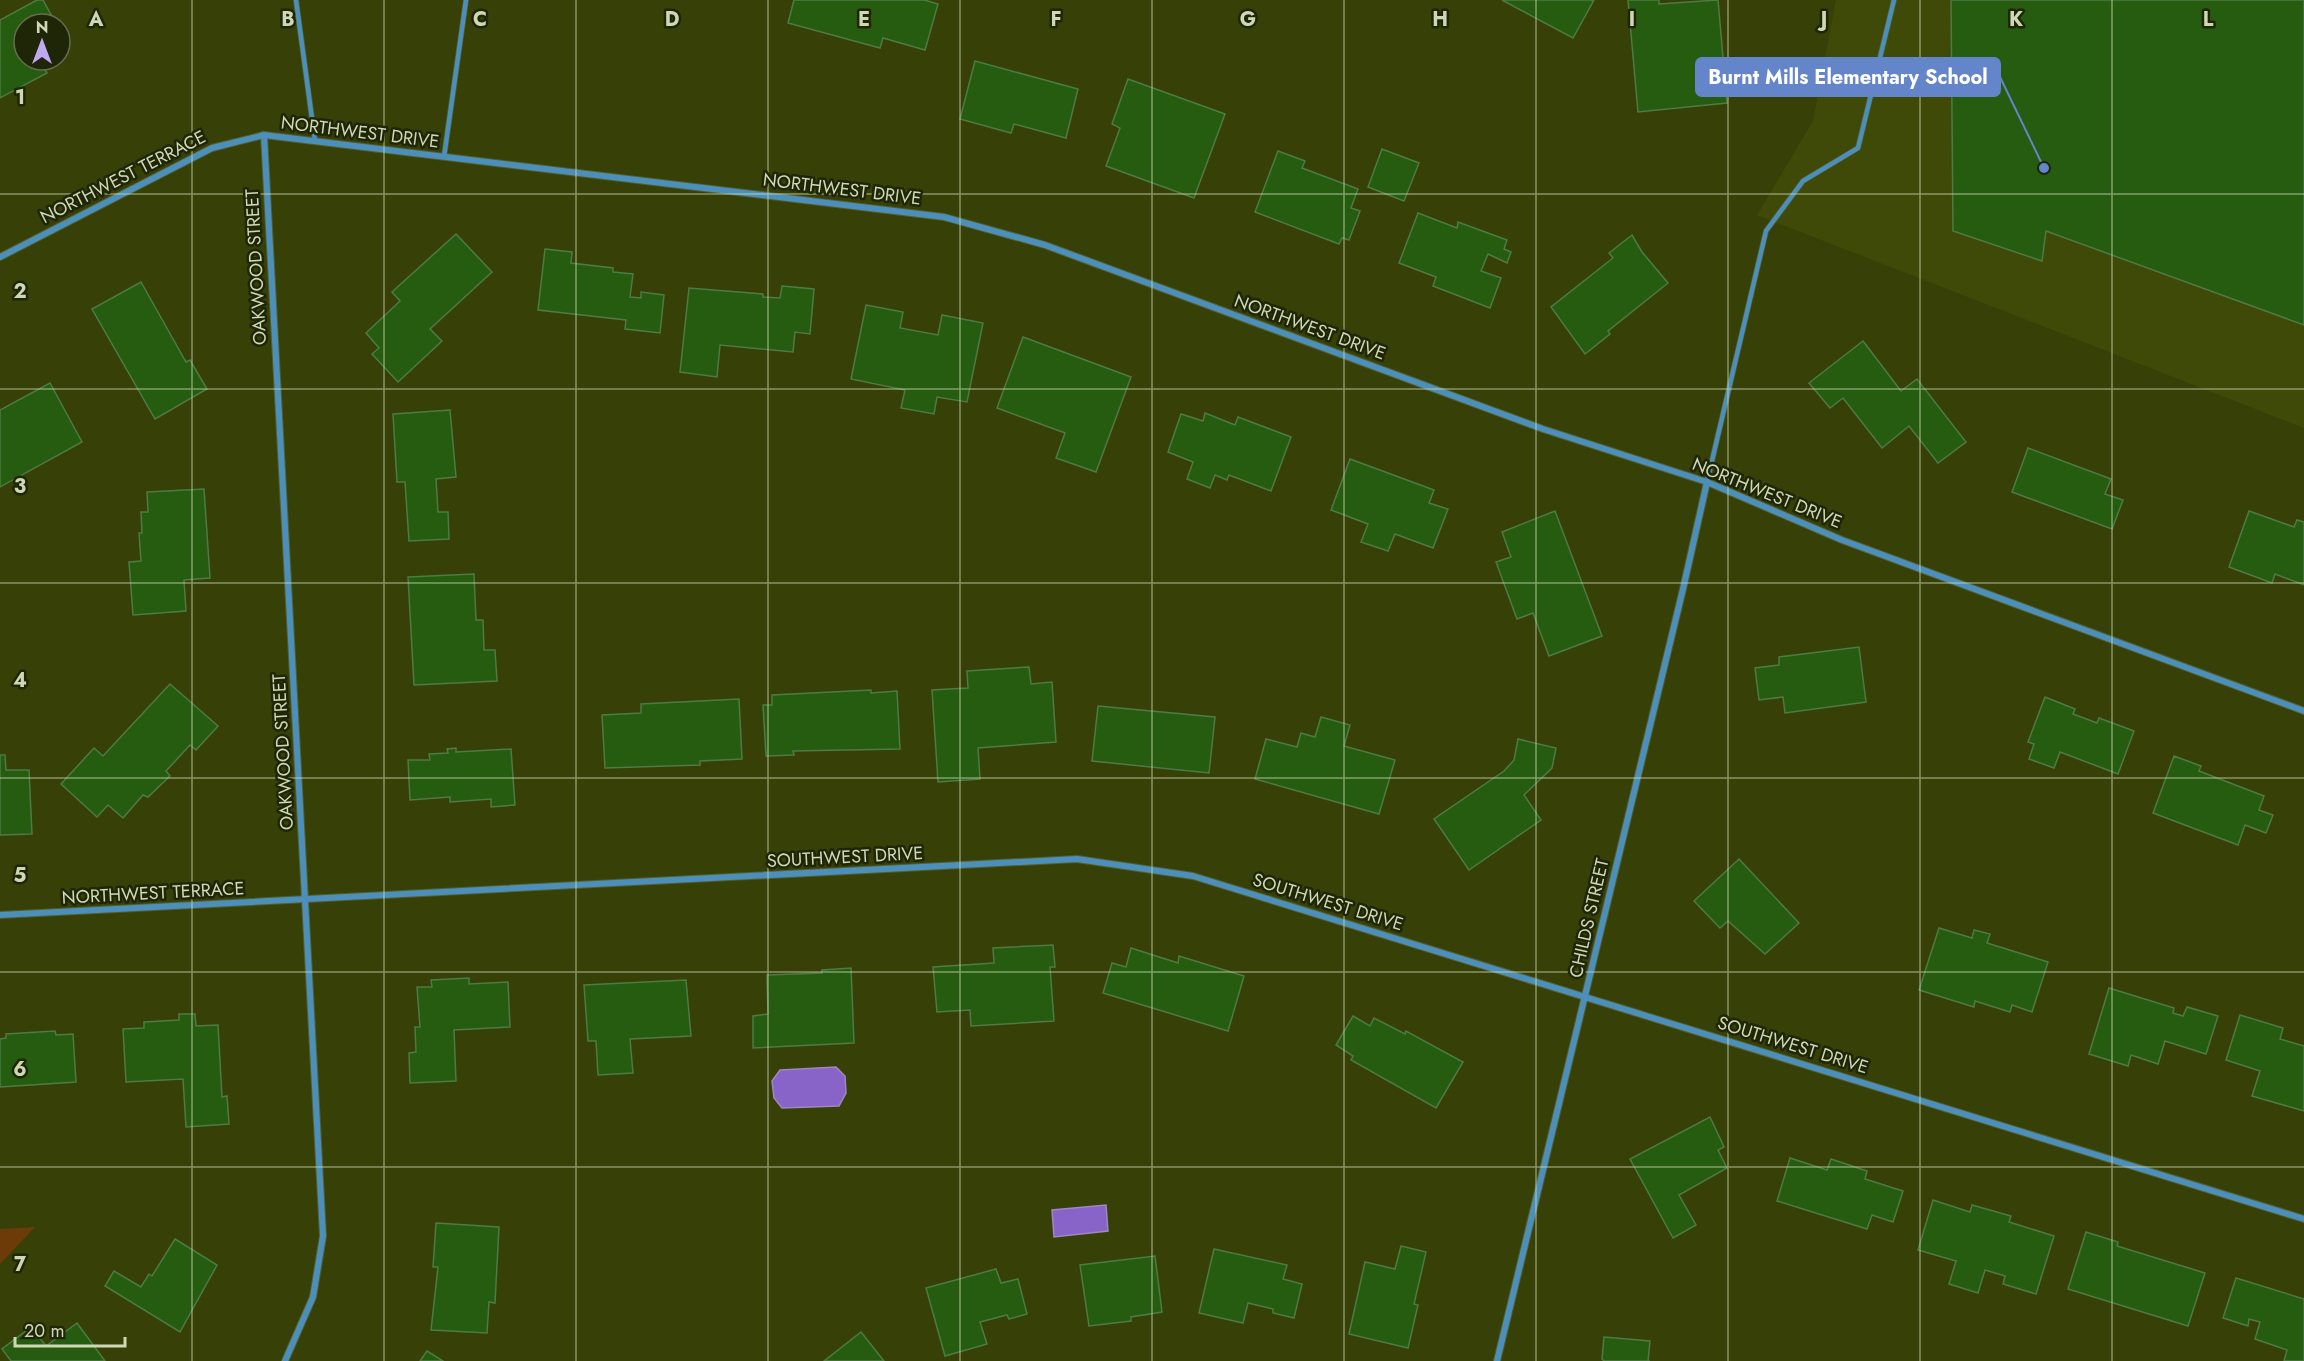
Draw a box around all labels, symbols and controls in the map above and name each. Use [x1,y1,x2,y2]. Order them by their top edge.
text: A [88,5,104,34]
text: B [281,5,295,34]
text: C [473,5,487,34]
text: D [665,5,679,34]
text: E [858,5,870,34]
text: F [1050,5,1062,34]
text: G [1240,5,1256,34]
text: H [1432,5,1448,34]
text: I [1629,5,1635,34]
text: J [1817,5,1827,34]
text: K [2009,5,2023,34]
text: L [2203,5,2214,34]
north arrow [12,12,72,72]
text: N [36,16,48,39]
callout: Burnt Mills Elementary School [1696,58,2000,96]
text: Burnt Mills Elementary School [1708,63,1988,92]
text: 1 [15,83,25,112]
street label: NORTHWEST DRIVE [279,109,441,155]
street label: NORTHWEST TERRACE [36,124,210,230]
street label: NORTHWEST DRIVE [761,166,923,212]
street label: OAKWOOD STREET [239,188,273,346]
text: 2 [13,277,27,306]
street label: NORTHWEST DRIVE [1231,288,1389,366]
street label: NORTHWEST DRIVE [1688,451,1846,535]
text: 3 [14,472,26,501]
text: 4 [13,666,27,695]
street label: OAKWOOD STREET [266,673,300,831]
street label: SOUTHWEST DRIVE [766,840,924,874]
street label: CHILDS STREET [1563,855,1615,980]
text: 5 [14,861,27,890]
street label: SOUTHWEST DRIVE [1249,867,1407,937]
street label: NORTHWEST TERRACE [61,875,245,911]
street label: SOUTHWEST DRIVE [1714,1010,1872,1080]
text: 6 [13,1055,27,1084]
text: 7 [14,1250,27,1279]
scale bar [15,1310,124,1348]
text: 20 m [24,1318,64,1344]

